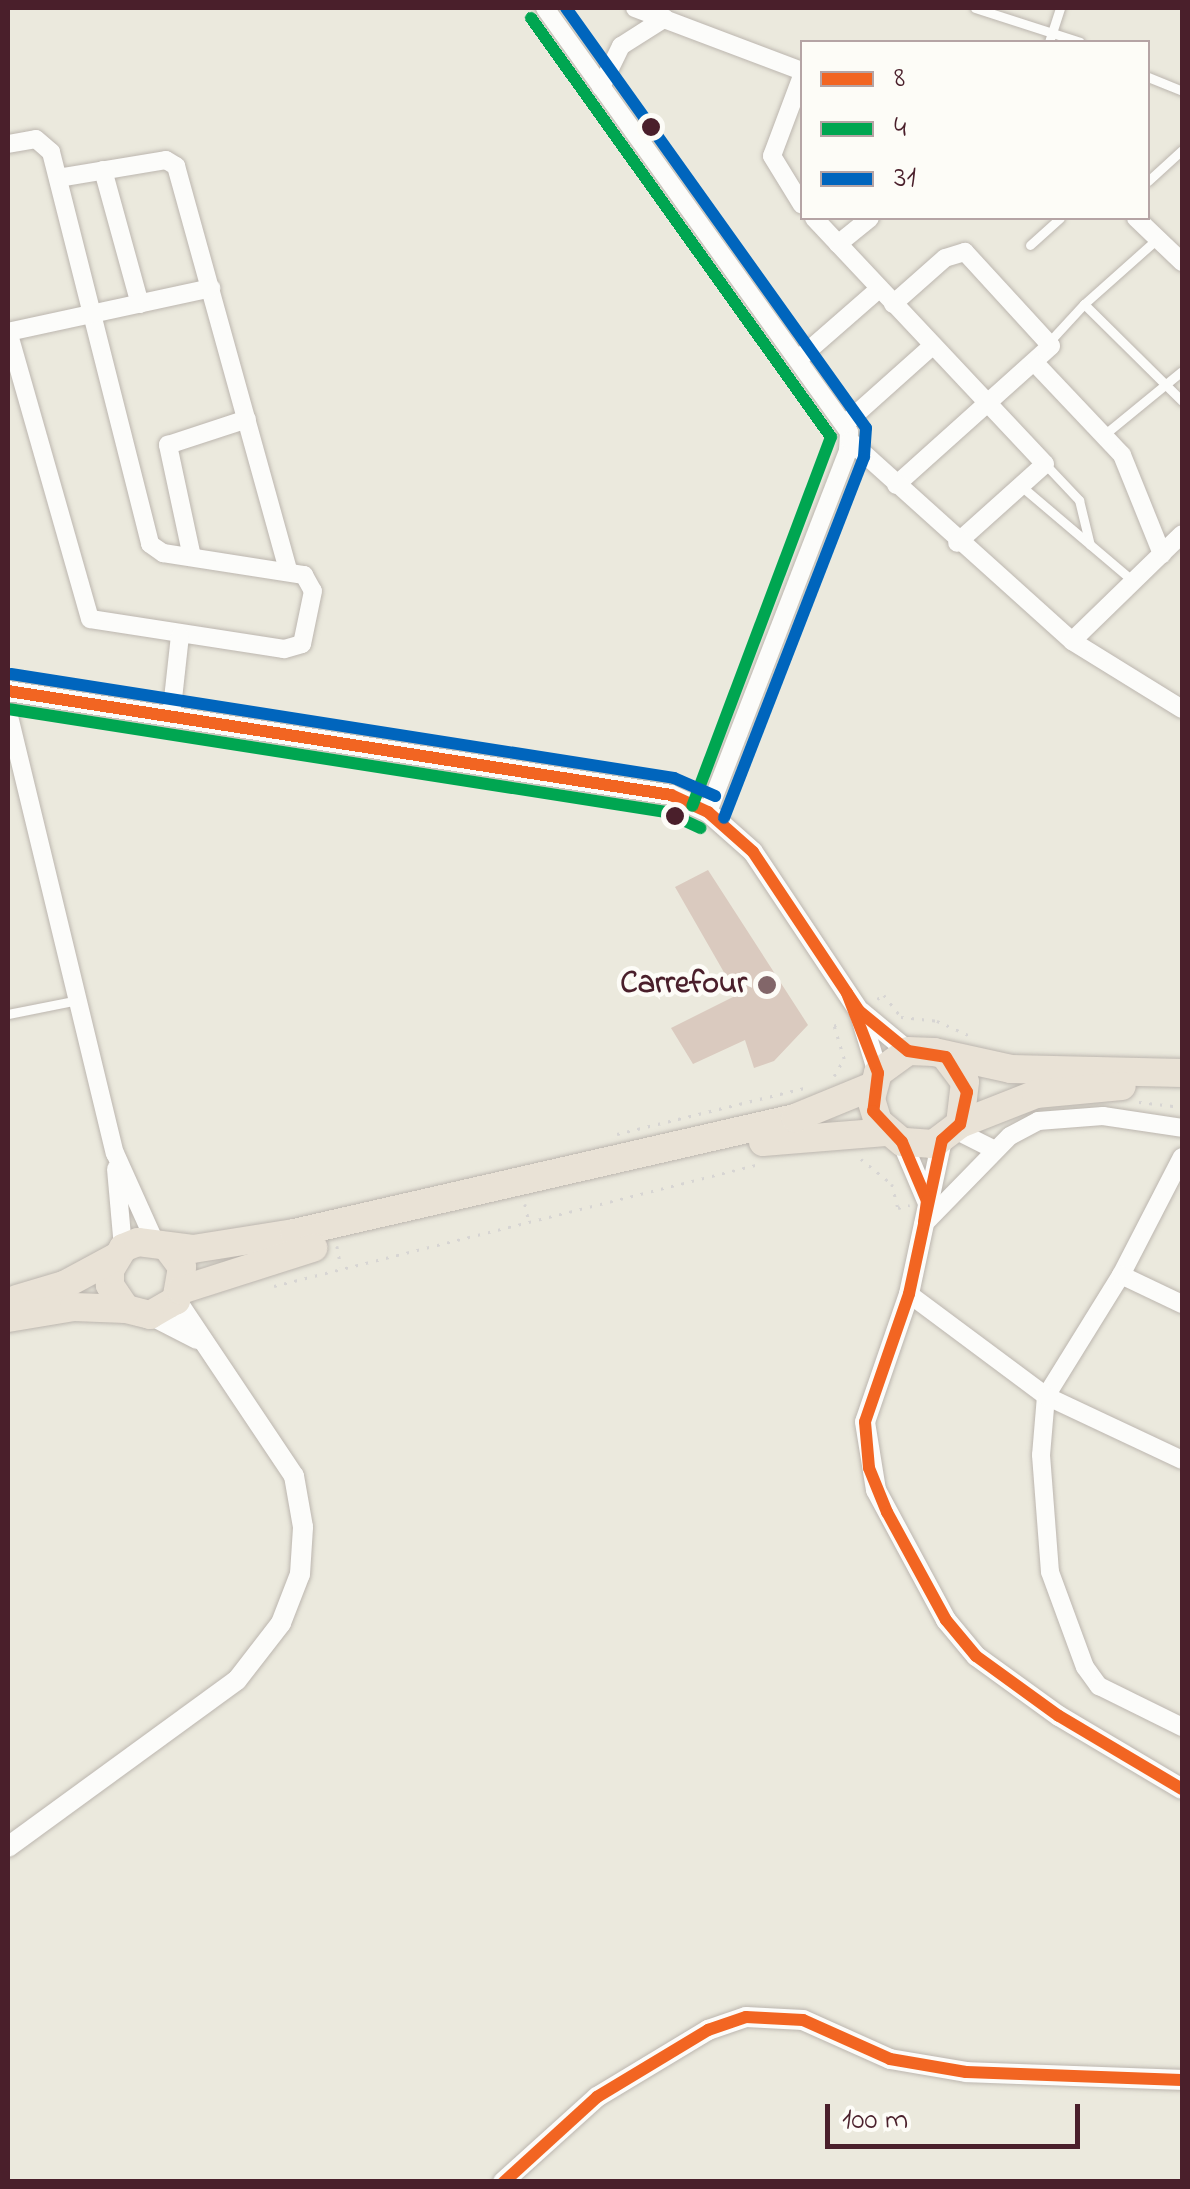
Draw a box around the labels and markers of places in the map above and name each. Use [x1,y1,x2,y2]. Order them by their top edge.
unlabelled marker [641,117,661,137]
unlabelled marker [665,806,685,826]
place label: Carrefour [620,966,747,1004]
marker: Carrefour [756,974,778,996]

